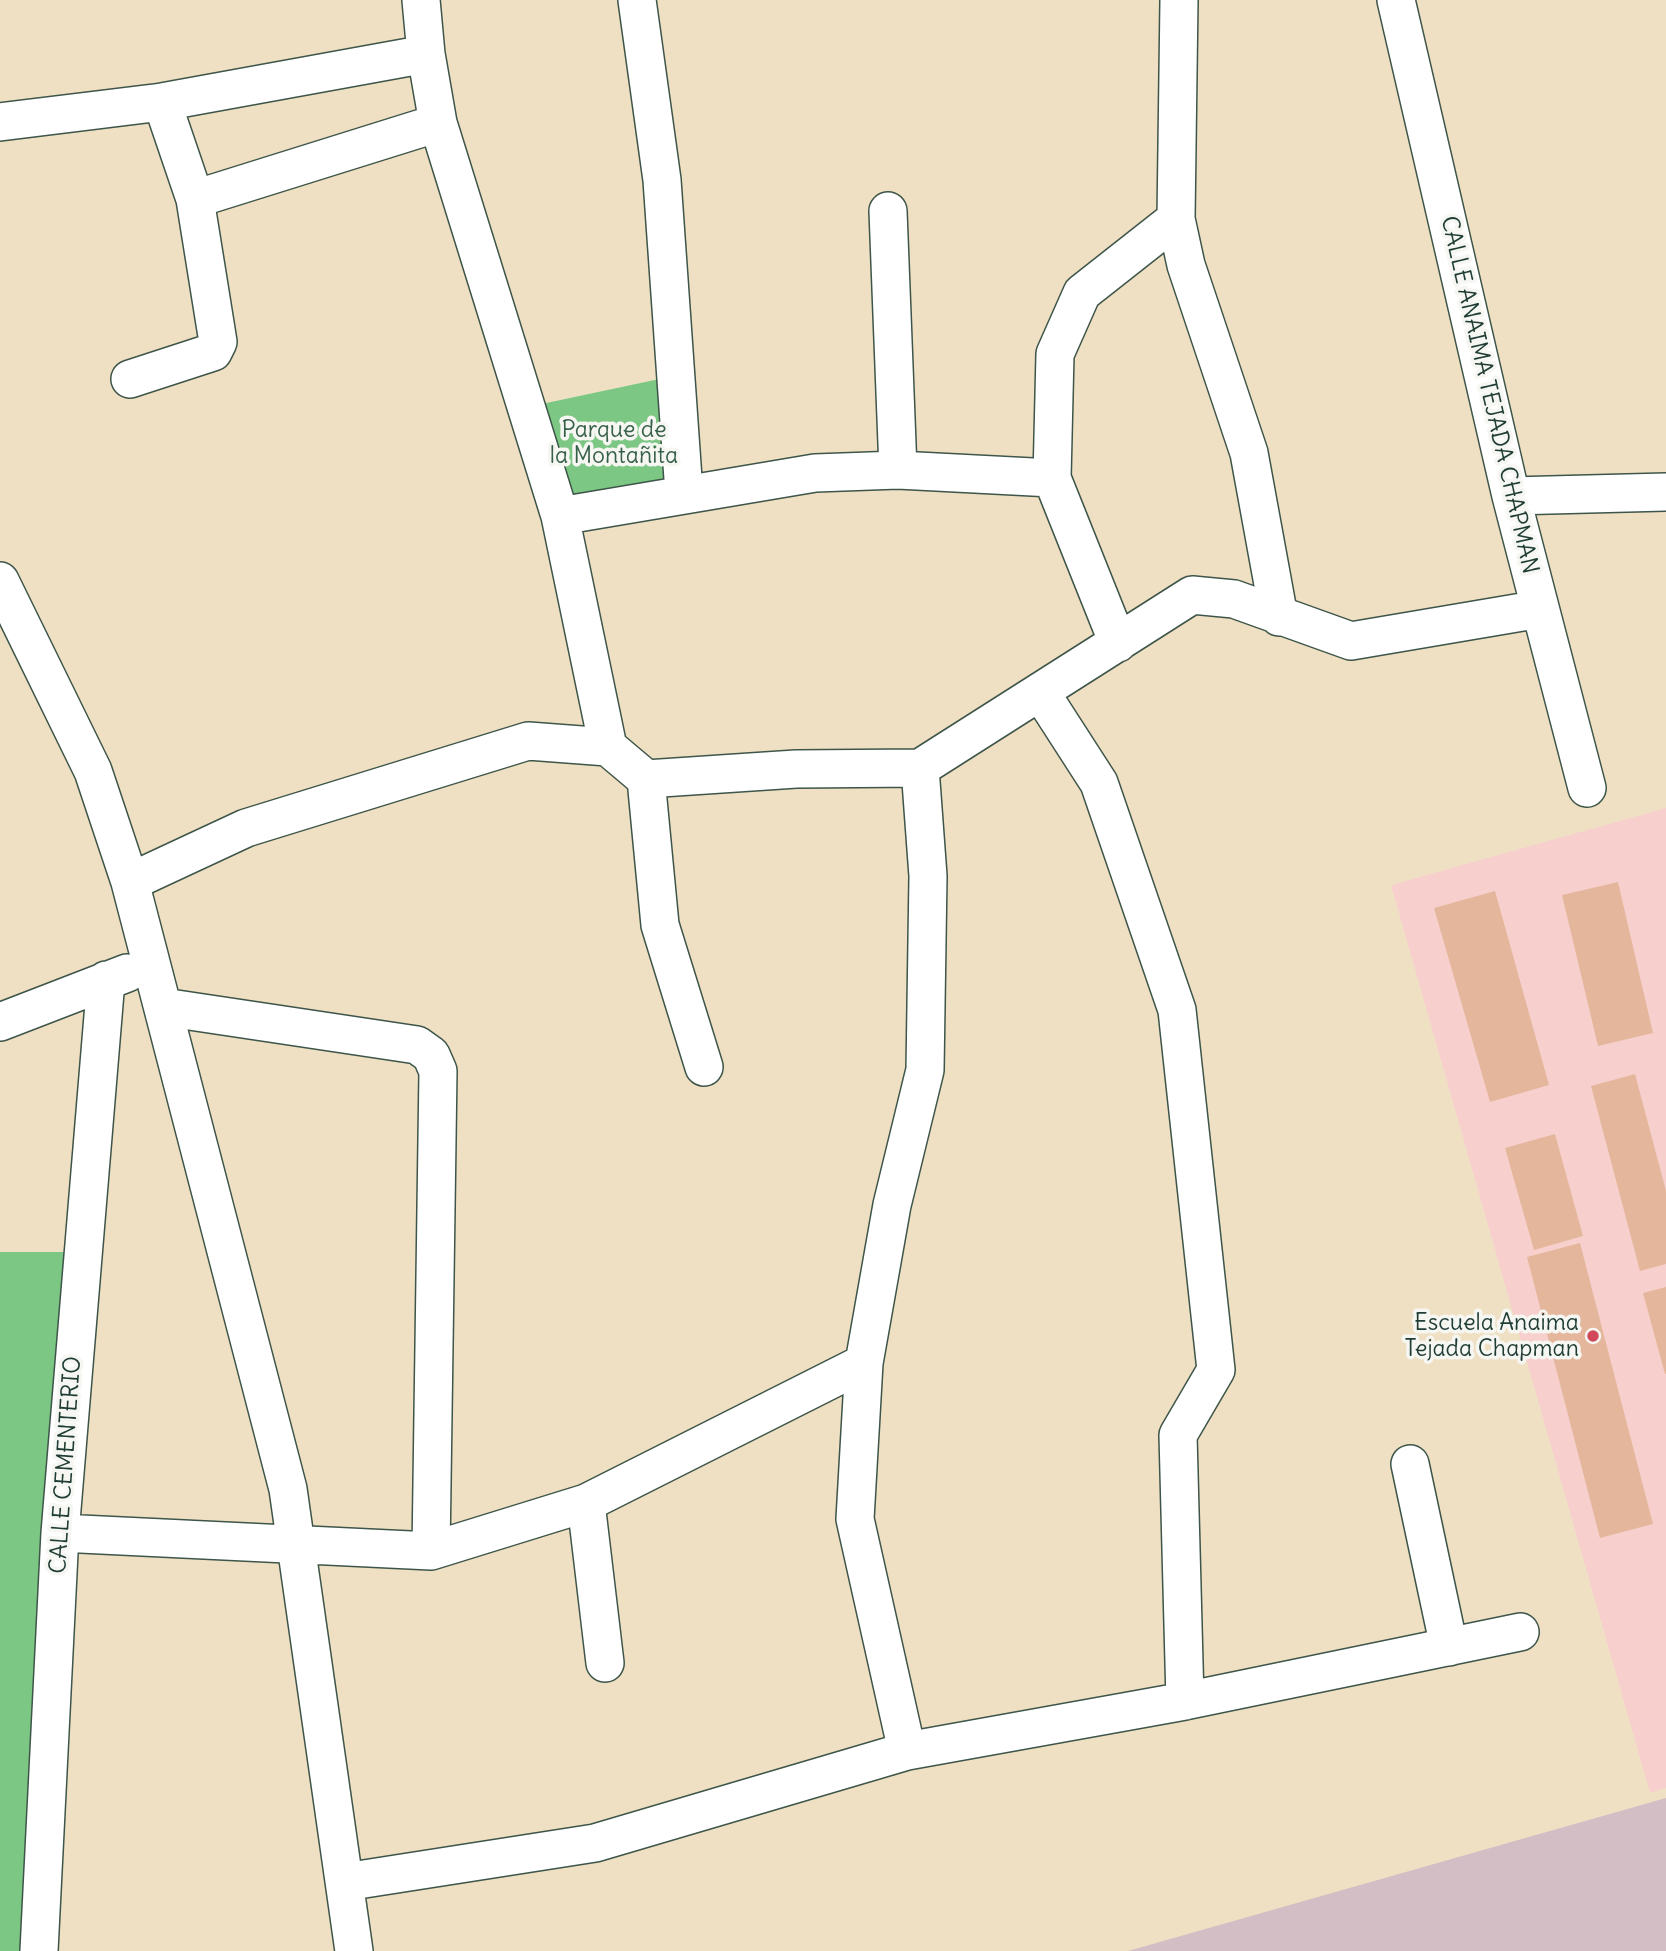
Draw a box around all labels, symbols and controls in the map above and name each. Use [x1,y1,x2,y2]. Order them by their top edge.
street label: CALLE ANAIMA TEJADA CHAPMAN [1434,213,1544,577]
park label: Parque de la Montañita [550,416,678,470]
place label: Escuela Anaima Tejada Chapman [1405,1309,1579,1363]
marker: Escuela Anaima Tejada Chapman [1585,1328,1601,1344]
street label: CALLE CEMENTERIO [45,1355,87,1575]

